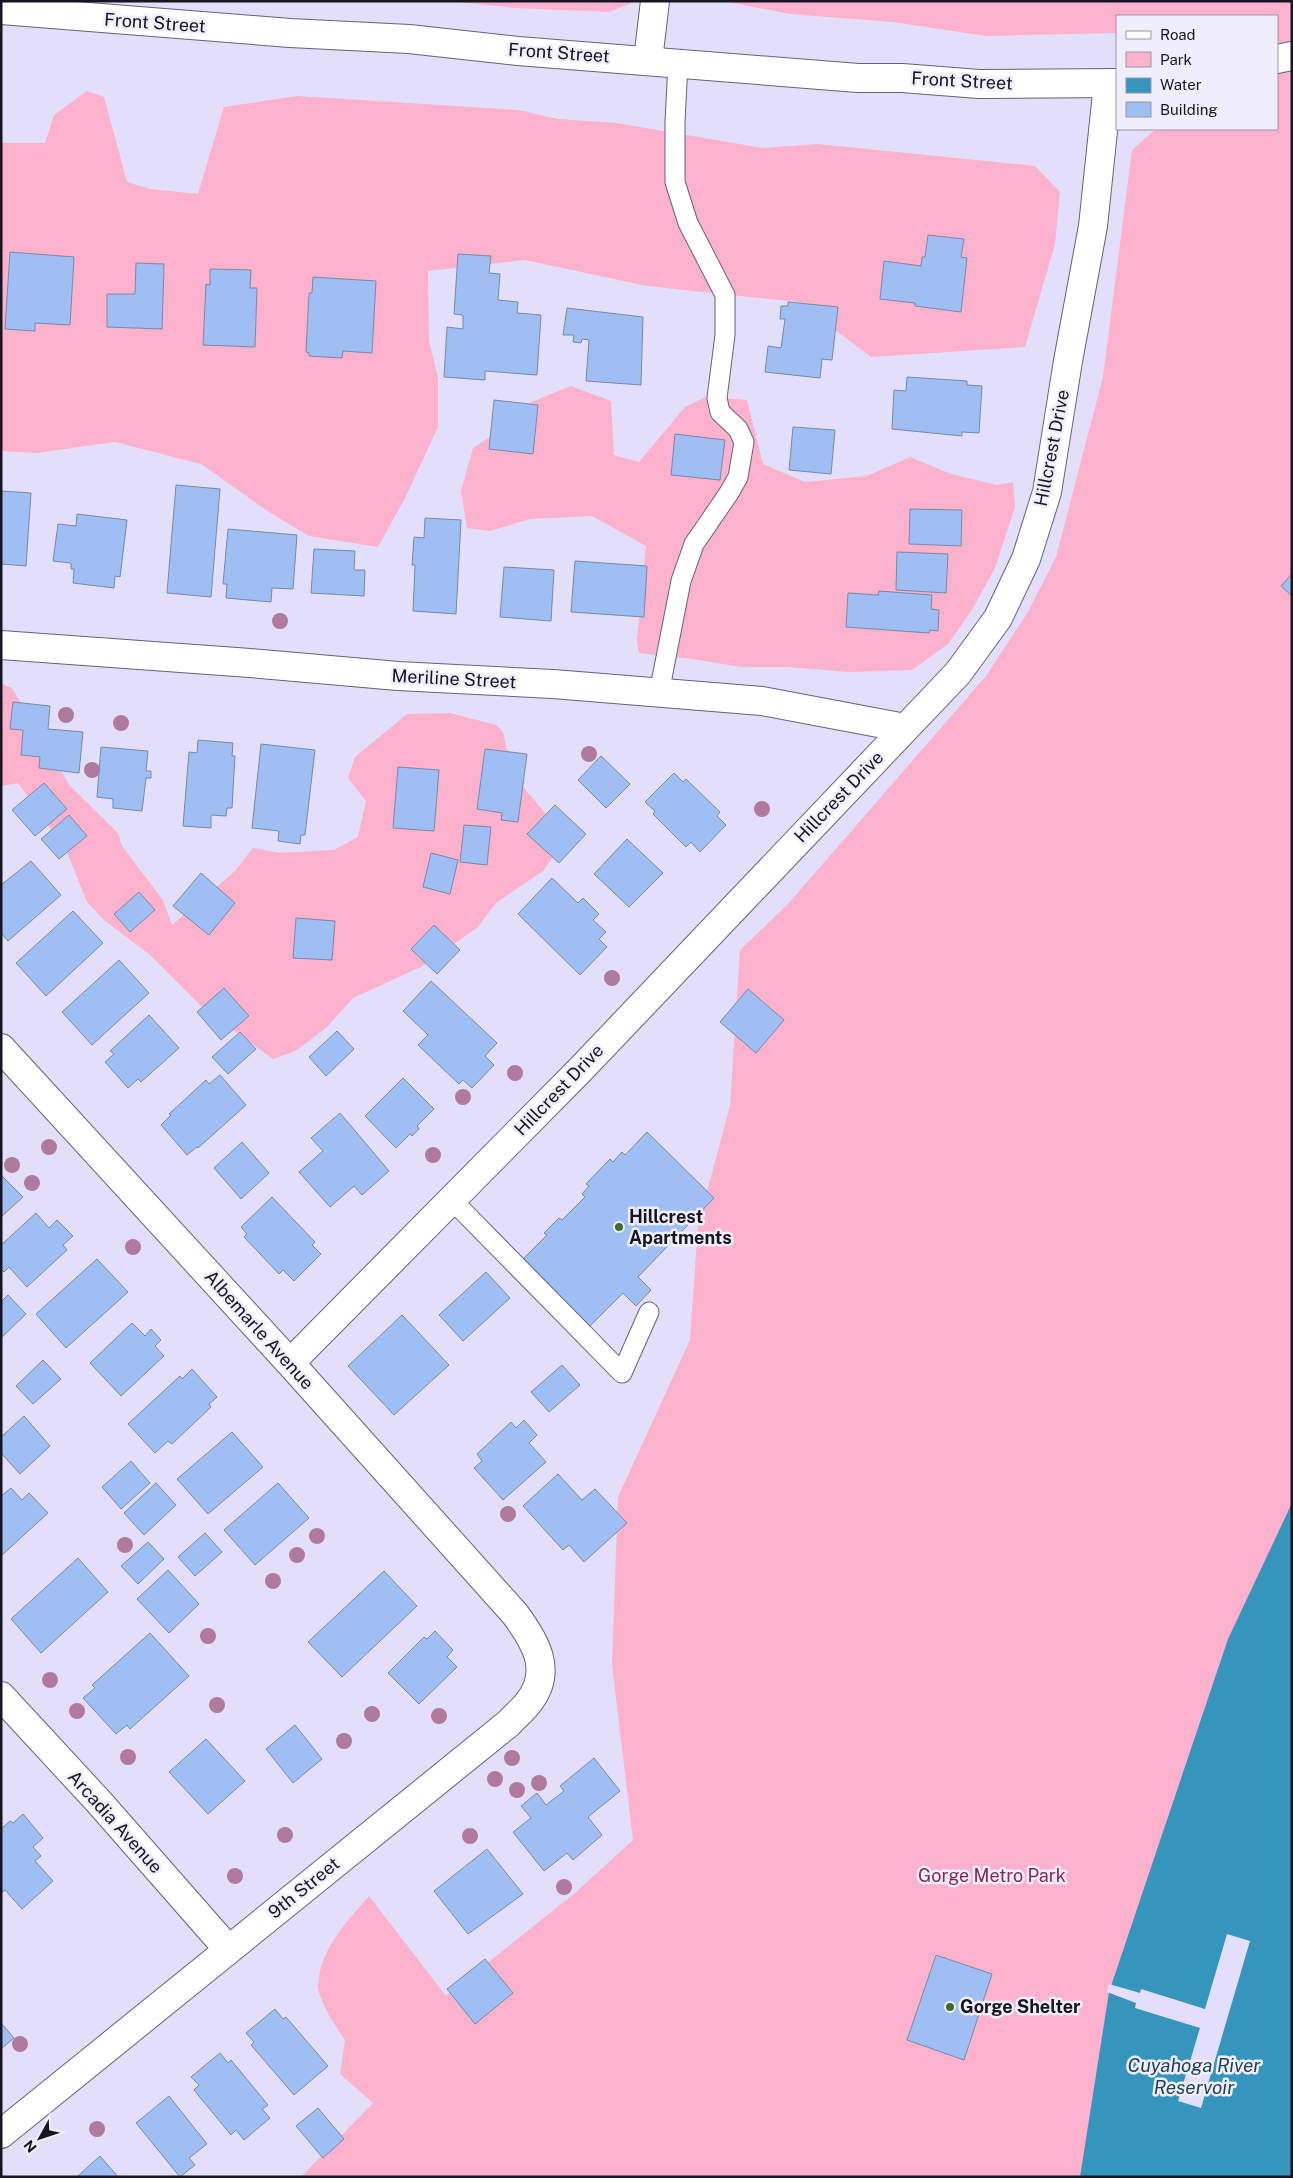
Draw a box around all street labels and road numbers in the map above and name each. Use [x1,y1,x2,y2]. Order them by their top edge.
street label: Front Street [104,8,207,37]
street label: Front Street [508,38,611,67]
street label: Front Street [911,67,1013,94]
street label: Hillcrest Drive [1030,388,1073,508]
street label: Meriline Street [391,665,517,692]
street label: Hillcrest Drive [790,747,887,847]
street label: Hillcrest Drive [510,1040,607,1140]
street label: Albemarle Avenue [200,1266,318,1394]
street label: Arcadia Avenue [64,1766,167,1877]
street label: 9th Street [264,1853,344,1923]

